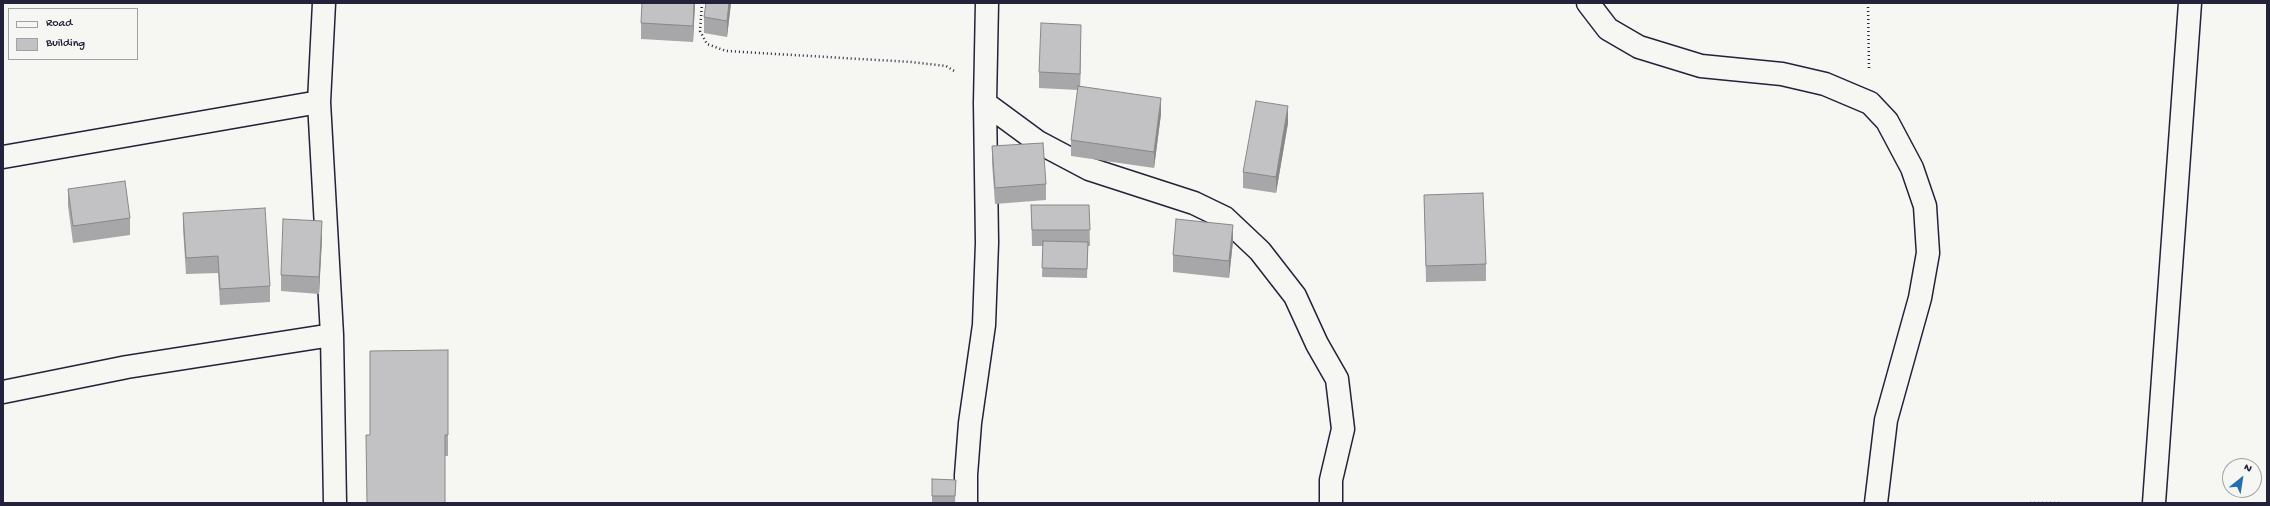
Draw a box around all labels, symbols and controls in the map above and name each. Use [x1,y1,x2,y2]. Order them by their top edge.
legend [8,8,138,60]
text: Road [46,17,72,31]
text: Building [46,37,85,51]
north arrow [2222,458,2262,498]
text: N [2241,461,2254,475]

